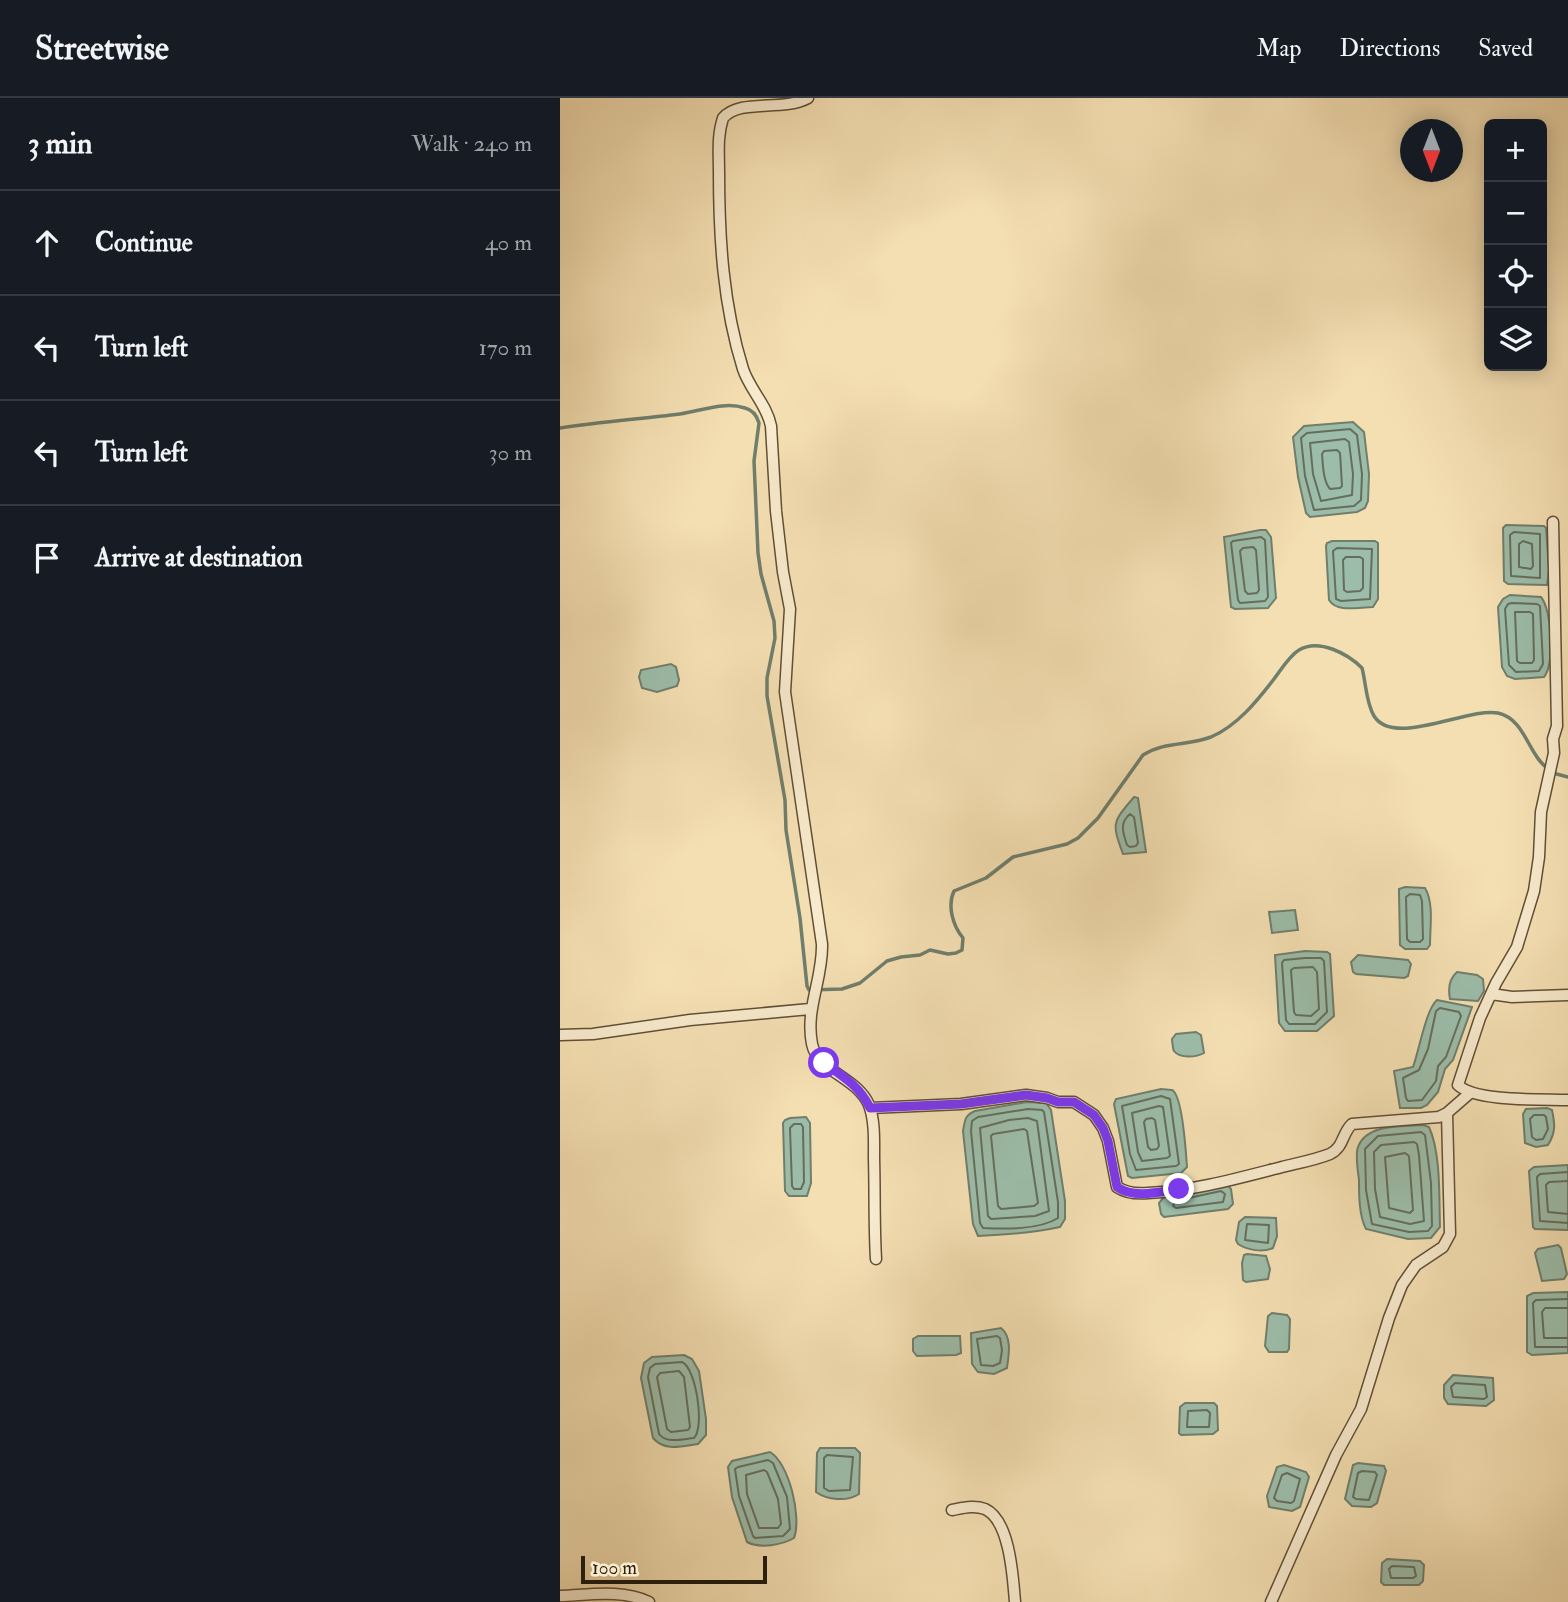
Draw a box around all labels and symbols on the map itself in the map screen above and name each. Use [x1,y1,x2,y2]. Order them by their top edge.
north arrow [1400,119,1463,182]
route start [808,1047,839,1078]
route end [1163,1173,1194,1204]
scale bar [581,1553,766,1585]

